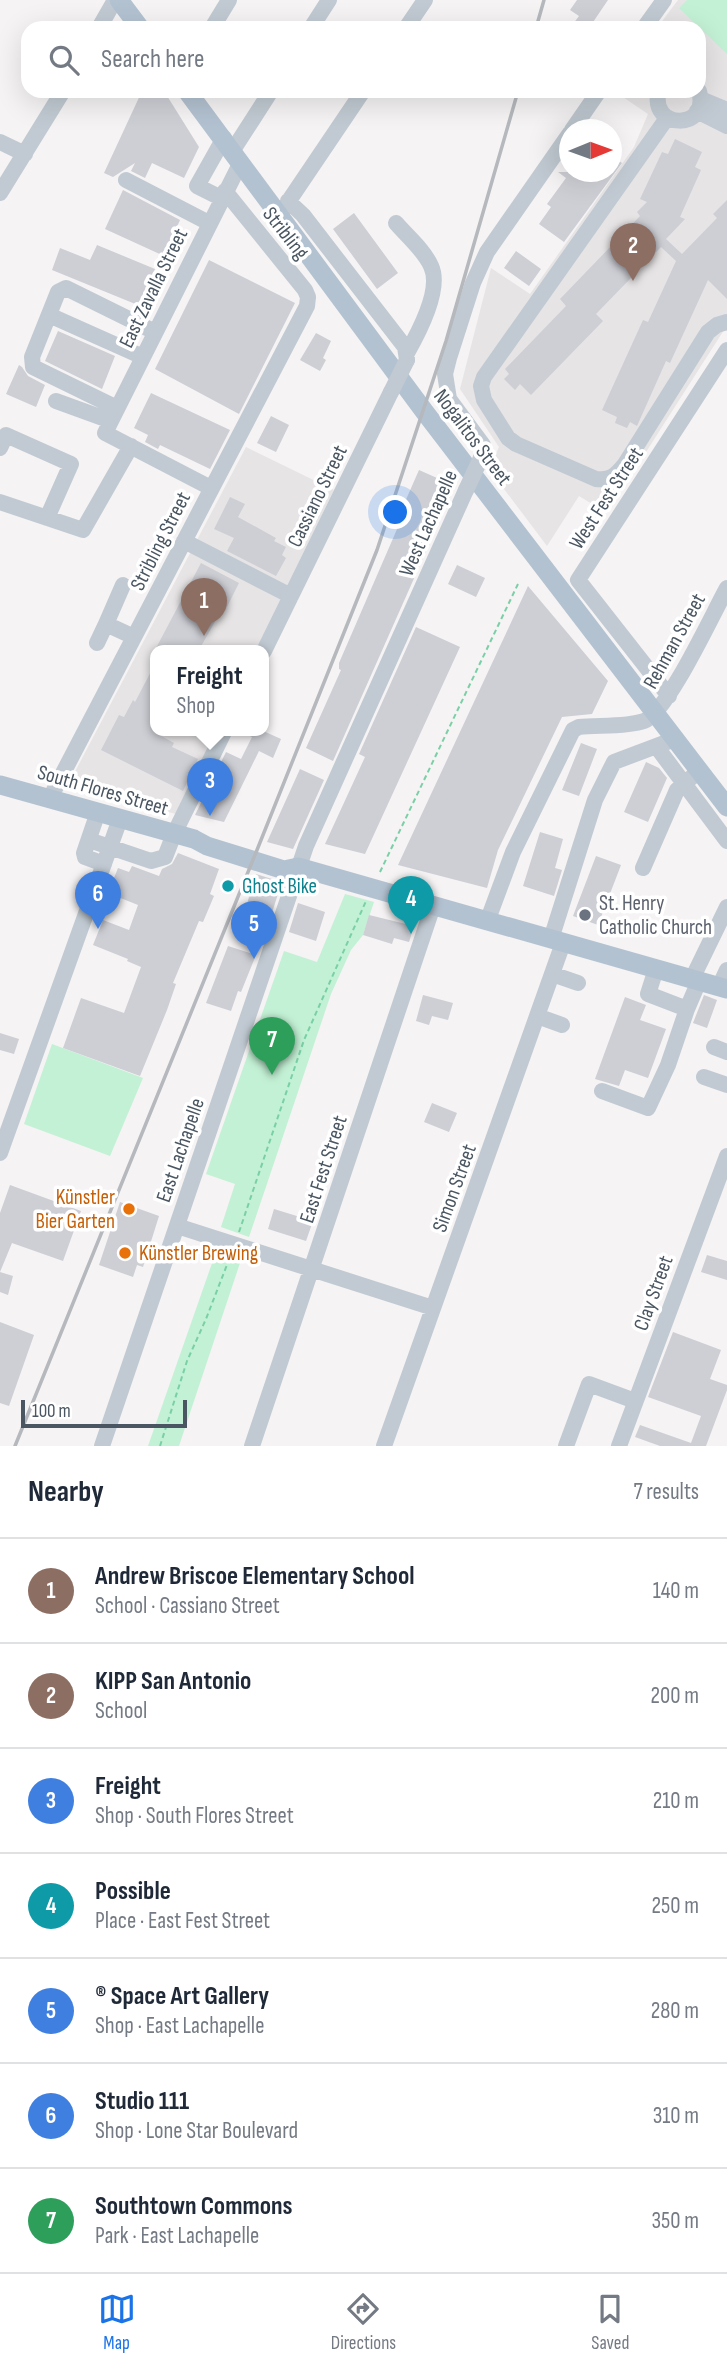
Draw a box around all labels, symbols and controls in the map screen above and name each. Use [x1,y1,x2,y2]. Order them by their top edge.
search box [21,21,706,98]
icon: search [45,41,83,79]
text: Search here [101,44,204,75]
north arrow [559,119,622,182]
street label: Stribling [257,202,314,265]
pin: 2 [610,223,656,281]
street label: East Zavalla Street [114,225,193,352]
street label: Nogalitos Street [428,384,517,490]
street label: Cassiano Street [282,441,353,551]
street label: West Fest Street [564,443,649,554]
street label: West Lachapelle [394,466,463,580]
street label: Stribling Street [125,488,196,595]
your location [378,495,412,529]
pin: 1 [181,578,227,636]
street label: Rehman Street [638,589,711,693]
popup [150,645,269,736]
text: Freight [177,661,242,692]
text: Shop [177,692,215,720]
pin: 3 [187,758,233,816]
street label: South Flores Street [34,760,171,821]
pin: 6 [75,871,121,929]
place label: Ghost Bike [242,874,317,899]
pin: 4 [388,876,434,934]
marker: Ghost Bike [220,878,236,894]
place label: St. Henry Catholic Church [599,891,712,940]
pin: 5 [231,901,277,959]
marker: St. Henry Catholic Church [577,907,593,923]
pin: 7 [249,1017,295,1075]
street label: East Lachapelle [151,1095,210,1205]
street label: East Fest Street [294,1112,353,1226]
street label: Simon Street [427,1141,482,1236]
place label: Künstler Bier Garten [36,1185,115,1234]
marker: Künstler Bier Garten [121,1201,137,1217]
place label: Künstler Brewing [139,1241,258,1266]
marker: Künstler Brewing [117,1245,133,1261]
street label: Clay Street [628,1252,679,1334]
scale bar [21,1397,187,1429]
text: 100 m [32,1400,71,1423]
text: Nearby [28,1474,104,1510]
text: 7 results [633,1478,699,1506]
text: Andrew Briscoe Elementary School [95,1561,415,1592]
text: 1 [46,1577,56,1605]
text: 140 m [653,1577,699,1605]
text: School · Cassiano Street [95,1592,280,1620]
text: KIPP San Antonio [95,1666,251,1697]
text: 2 [46,1682,56,1710]
text: 200 m [651,1682,699,1710]
text: School [95,1697,147,1725]
text: Freight [95,1771,161,1802]
text: 3 [46,1787,56,1815]
text: 210 m [653,1787,699,1815]
text: Shop · South Flores Street [95,1802,294,1830]
text: Possible [95,1876,171,1907]
text: 4 [46,1892,56,1920]
text: 250 m [652,1892,699,1920]
text: Place · East Fest Street [95,1907,270,1935]
text: ® Space Art Gallery [95,1981,269,2012]
text: 5 [46,1997,56,2025]
text: 280 m [651,1997,699,2025]
text: Shop · East Lachapelle [95,2012,264,2040]
text: Studio 111 [95,2086,189,2117]
text: 6 [46,2102,56,2130]
text: 310 m [653,2102,699,2130]
text: Shop · Lone Star Boulevard [95,2117,298,2145]
text: Southtown Commons [95,2191,293,2222]
text: 7 [46,2207,56,2235]
text: 350 m [651,2207,699,2235]
text: Park · East Lachapelle [95,2222,259,2250]
tab: Map [98,2290,136,2355]
tab: Directions [331,2290,396,2355]
tab: Saved [591,2290,629,2355]

